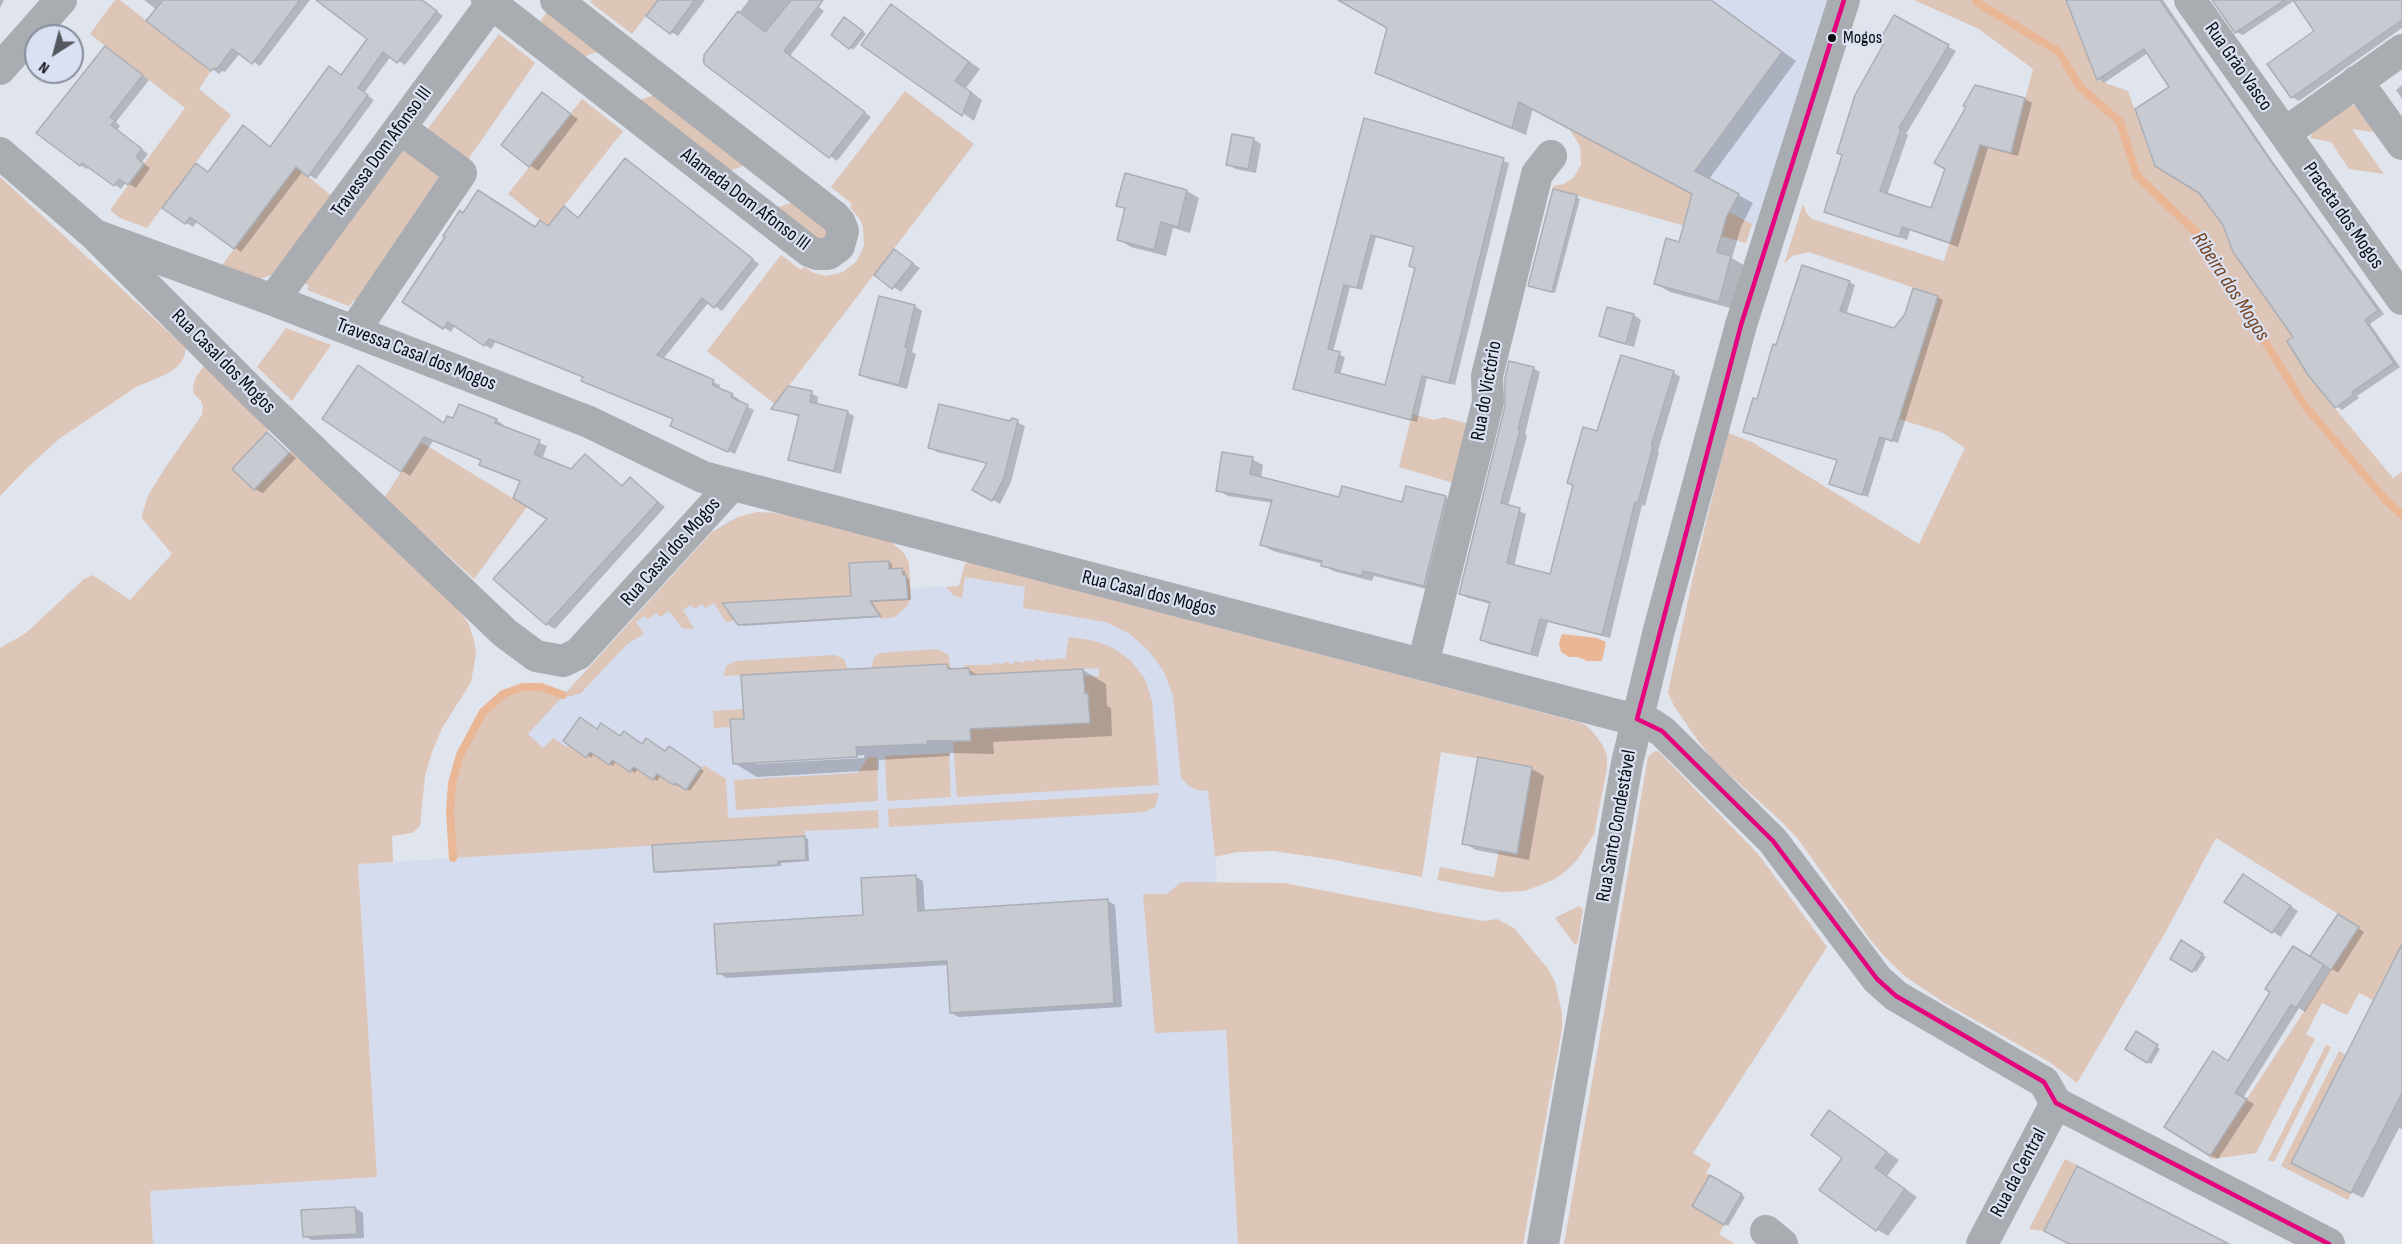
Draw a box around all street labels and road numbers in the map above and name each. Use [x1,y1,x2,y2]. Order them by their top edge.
street label: Rua Grão Vasco [2199,18,2277,116]
street label: Travessa Dom Afonso III [326,82,438,222]
street label: Alameda Dom Afonso III [675,143,815,257]
street label: Praceta dos Mogos [2297,158,2389,274]
street label: Rua Casal dos Mogos [166,305,280,419]
street label: Travessa Casal dos Mogos [333,313,499,397]
street label: Rua do Victório [1466,339,1508,443]
street label: Rua Casal dos Mogos [616,493,726,611]
street label: Rua Casal dos Mogos [1079,566,1219,622]
street label: Rua Santo Condestável [1592,748,1642,904]
street label: Rua da Central [1986,1125,2052,1221]

